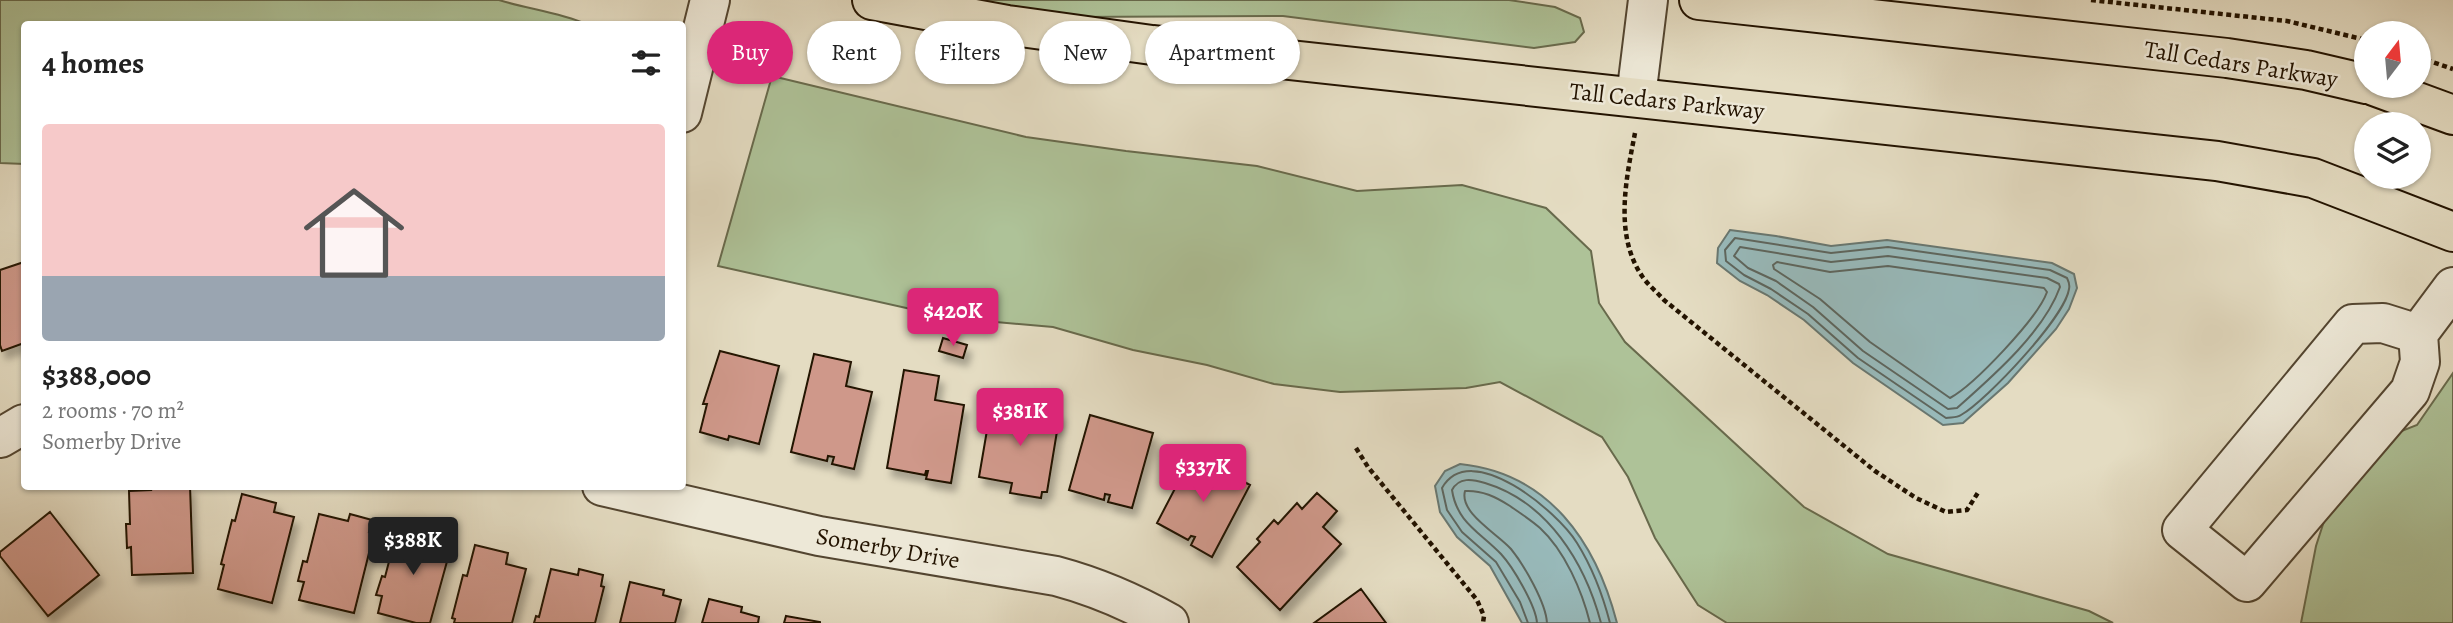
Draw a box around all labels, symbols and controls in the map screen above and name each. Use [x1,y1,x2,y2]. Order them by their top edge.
chip: Buy [707,21,793,84]
chip: Rent [807,21,901,84]
chip: Filters [915,21,1025,84]
chip: New [1039,21,1131,84]
chip: Apartment [1145,21,1300,84]
north arrow [2354,21,2431,98]
map controls [2354,21,2431,189]
street label: Tall Cedars Parkway [2142,33,2340,95]
text: 4 homes [42,43,144,83]
icon: filters [627,44,665,82]
street label: Tall Cedars Parkway [1568,75,1766,127]
button: layers [2354,112,2431,189]
icon: home [291,170,417,296]
pin: $420K [904,288,1002,348]
text: $420K [923,295,983,326]
text: $388,000 [42,355,151,395]
pin: $381K [971,388,1069,448]
text: 2 rooms · 70 m² [42,395,184,426]
text: $381K [993,395,1048,426]
text: Somerby Drive [42,426,181,457]
pin: $337K [1154,444,1252,504]
text: $337K [1175,451,1231,482]
pin: $388K [364,518,462,577]
street label: Somerby Drive [814,520,962,576]
text: $388K [384,524,442,555]

